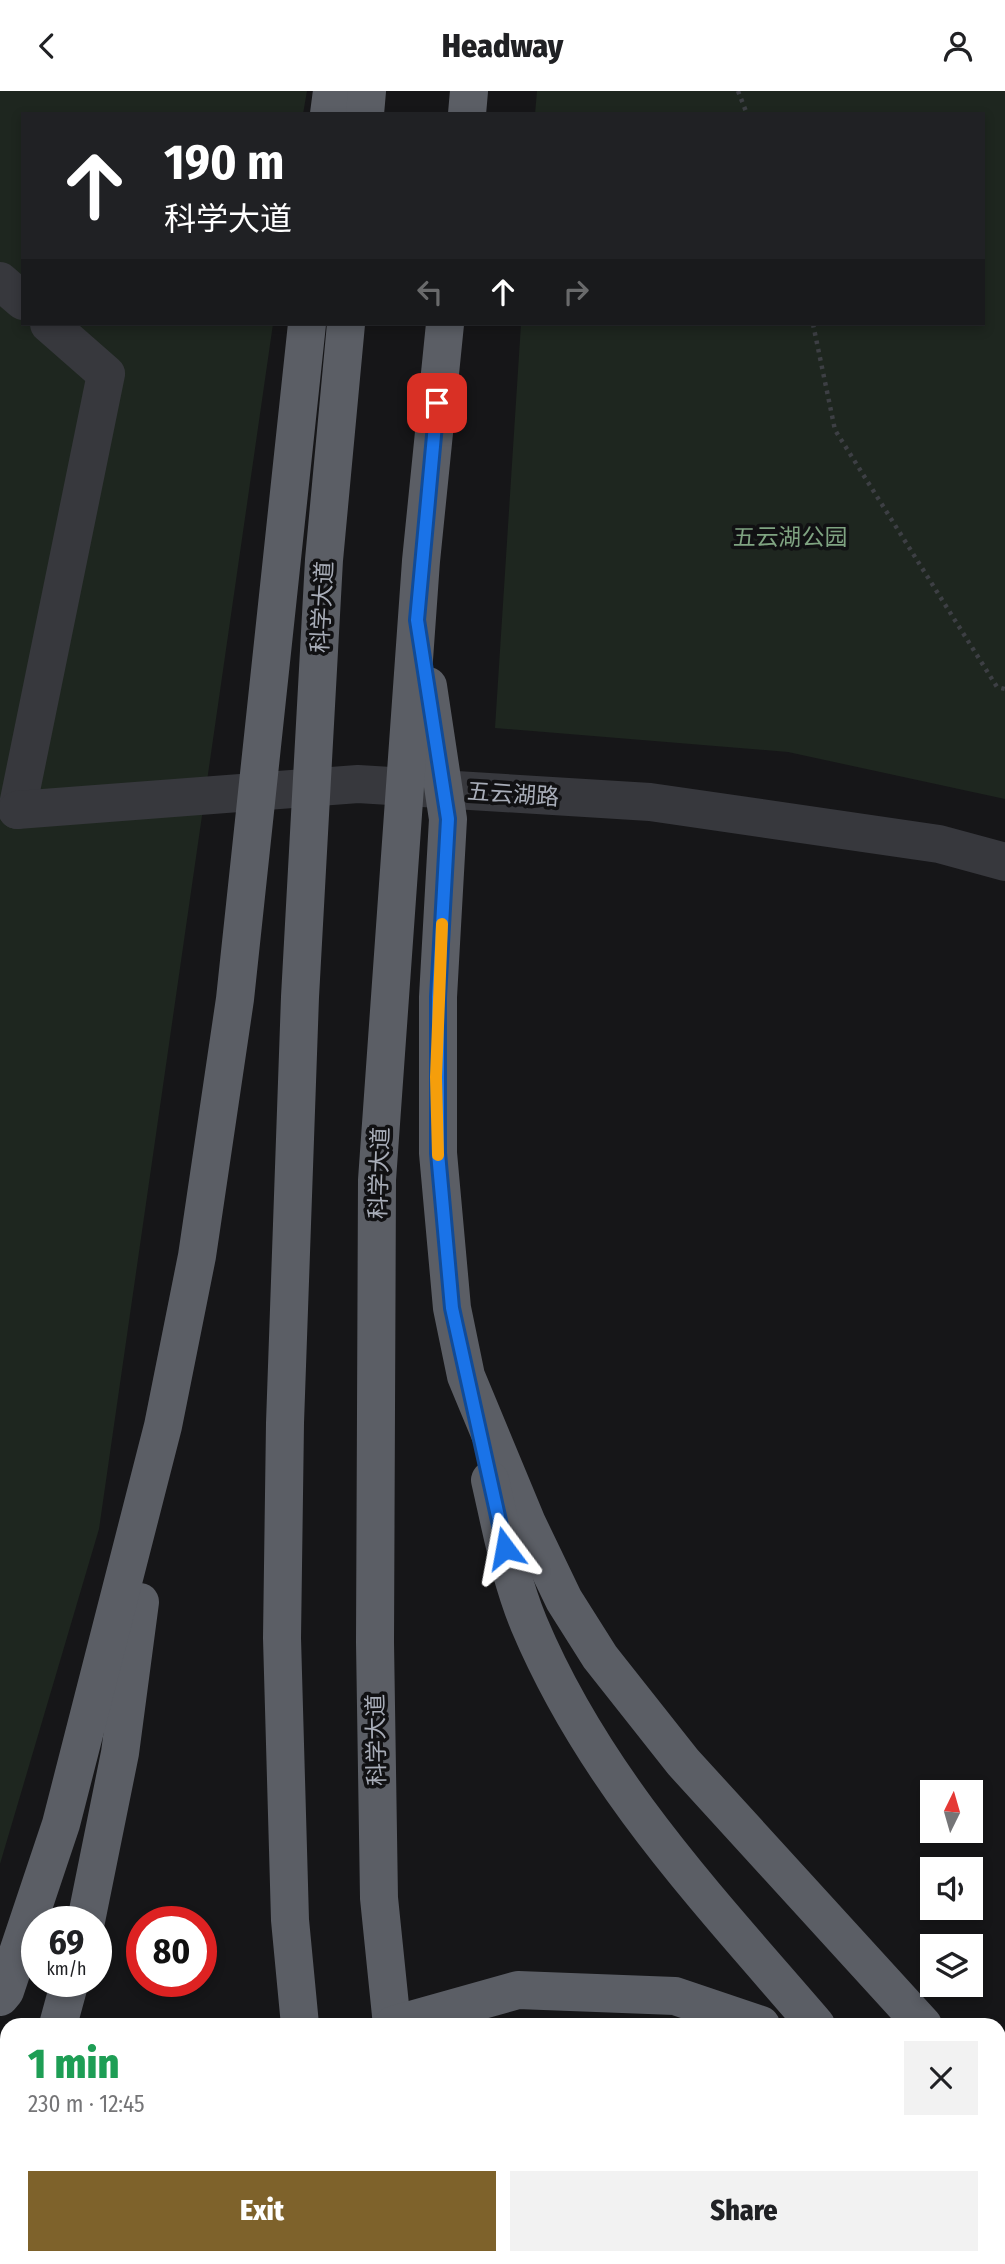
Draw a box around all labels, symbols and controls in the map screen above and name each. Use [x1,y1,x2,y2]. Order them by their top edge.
icon: back [28,27,66,65]
text: Headway [442,27,563,65]
icon: person [939,27,977,65]
text: 190 m [164,133,284,192]
icon: ahead [49,140,140,231]
text: 科学大道 [164,200,292,238]
icon: left [411,273,449,311]
icon: ahead [484,273,522,311]
icon: right [557,273,595,311]
pin [407,373,467,433]
icon: arrive [418,384,456,422]
park label: 五云湖公园 [733,523,848,551]
street label: 科学大道 [306,560,338,654]
street label: 五云湖路 [466,777,560,811]
street label: 科学大道 [363,1127,395,1219]
position arrow [468,1511,542,1585]
street label: 科学大道 [361,1694,391,1786]
north arrow [920,1780,984,1843]
map controls [920,1780,983,1997]
button: sound [920,1857,983,1920]
speed limit sign: 80 [126,1906,217,1997]
text: 69 [49,1921,84,1963]
button: layers [920,1934,983,1997]
text: km/h [46,1958,87,1980]
text: 1 min [28,2039,119,2089]
button: close [904,2041,978,2115]
text: 230 m · 12:45 [28,2090,145,2118]
button: Exit [28,2171,496,2251]
button: Share [510,2171,978,2251]

